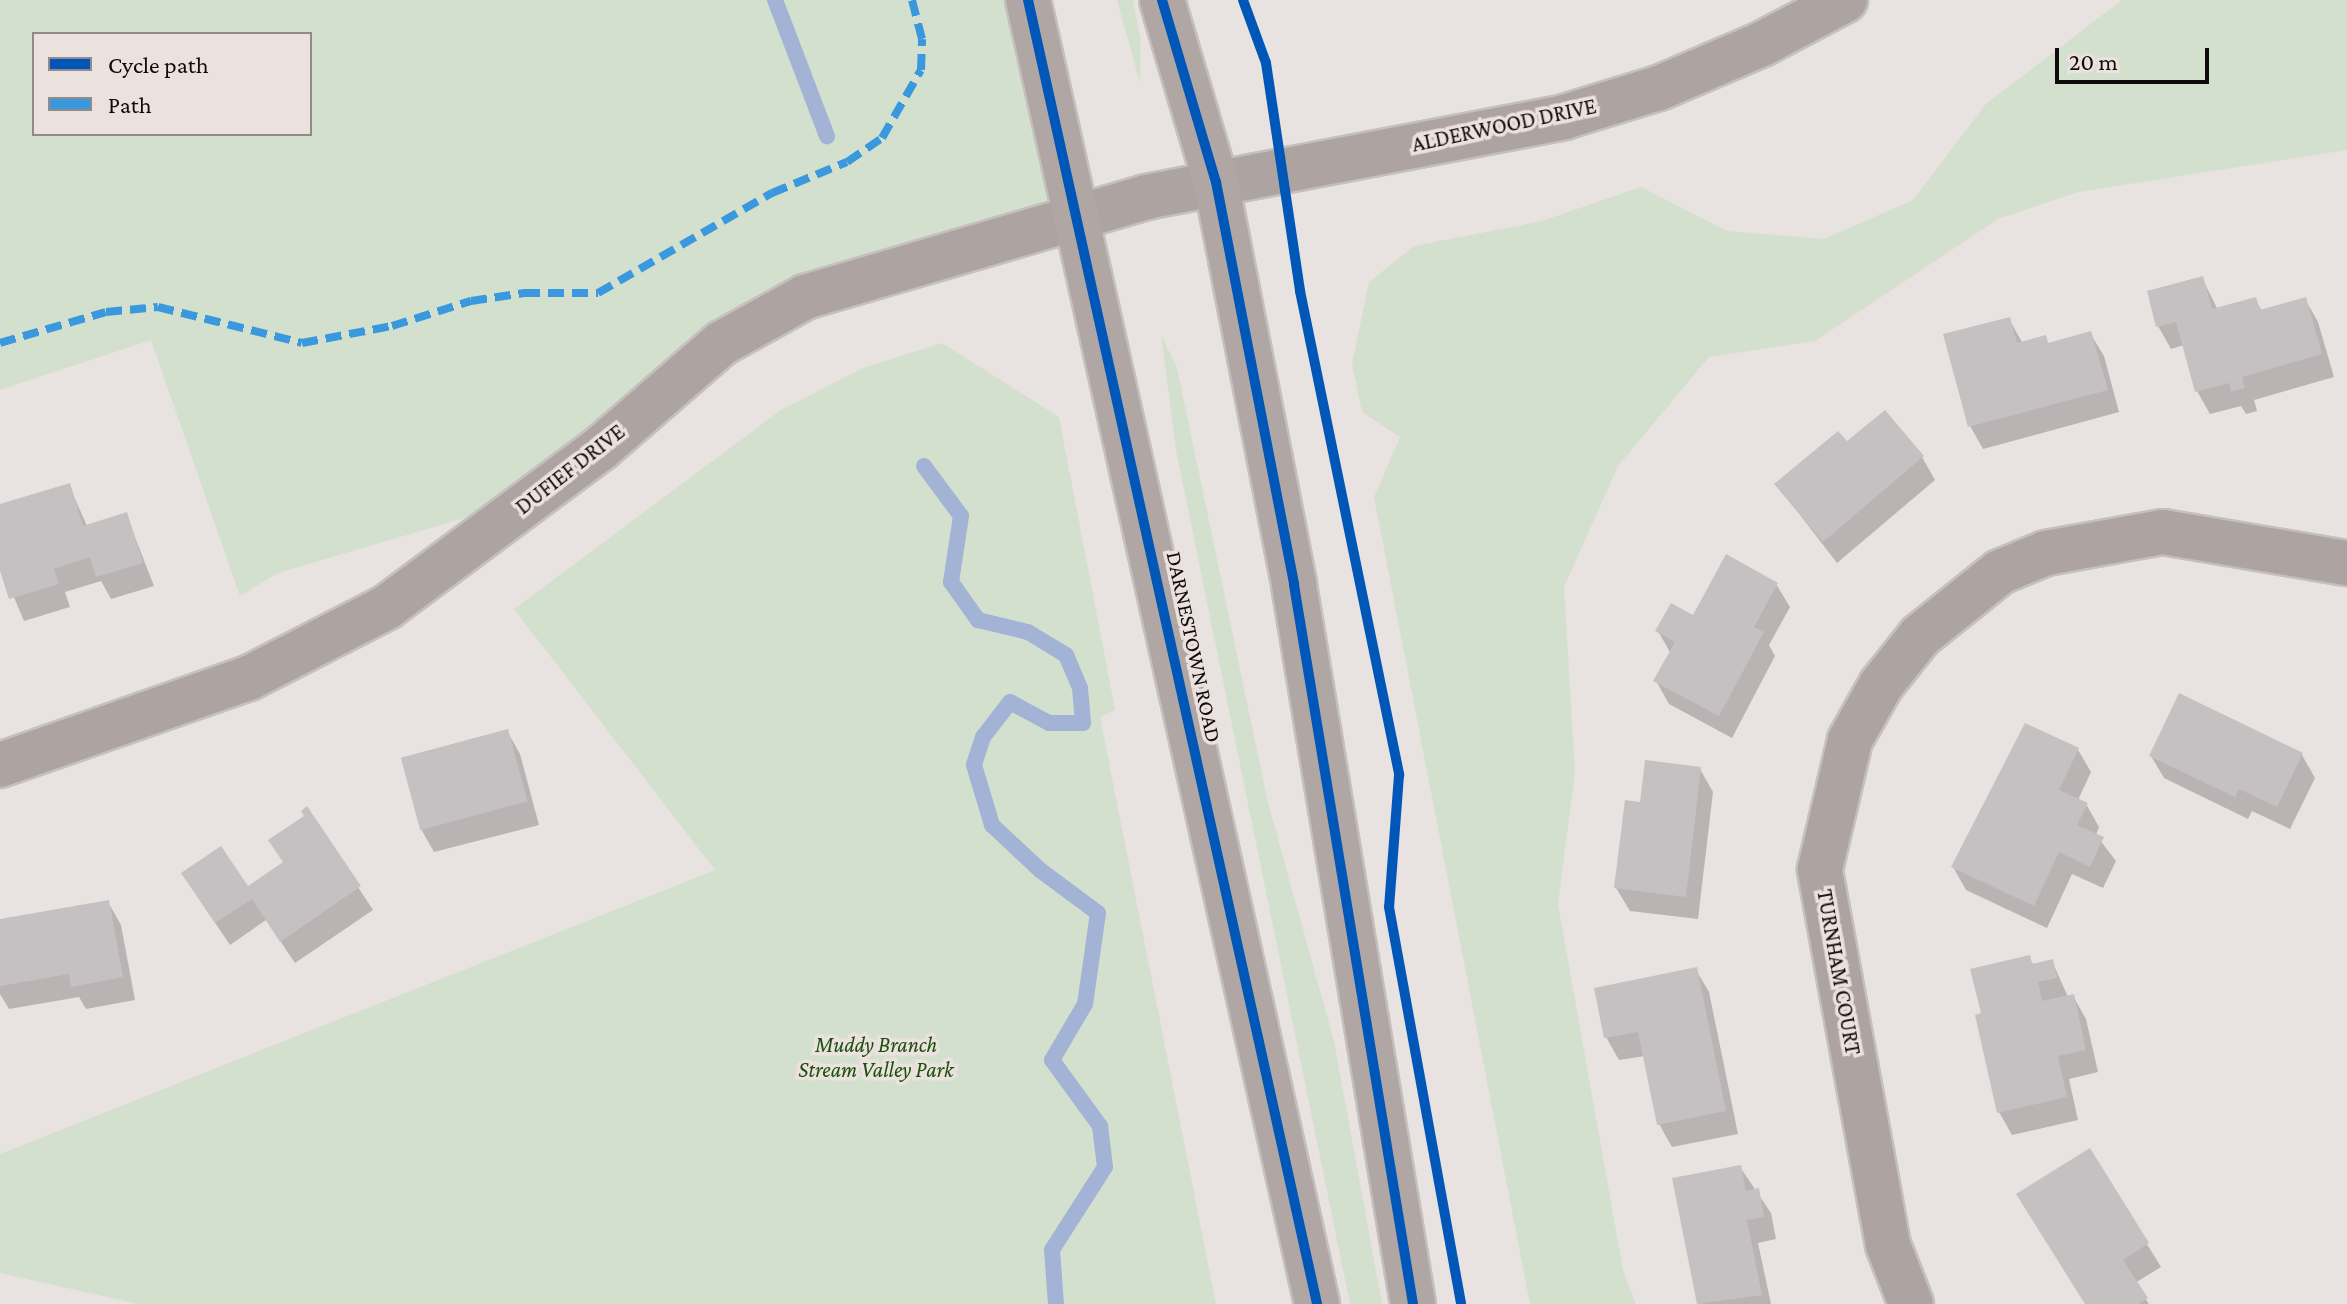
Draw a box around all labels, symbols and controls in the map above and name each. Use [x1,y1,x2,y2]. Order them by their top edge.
legend [32,32,312,136]
scale bar [2059,32,2213,82]
text: 20 m [2069,48,2118,75]
text: Cycle path [108,51,209,78]
text: Path [108,91,152,118]
street label: ALDERWOOD DRIVE [1409,93,1599,157]
street label: DUFIEF DRIVE [510,418,630,520]
street label: DARNESTOWN ROAD [1161,549,1227,745]
street label: TURNHAM COURT [1811,887,1867,1057]
park label: Muddy Branch Stream Valley Park [798,1031,954,1082]

